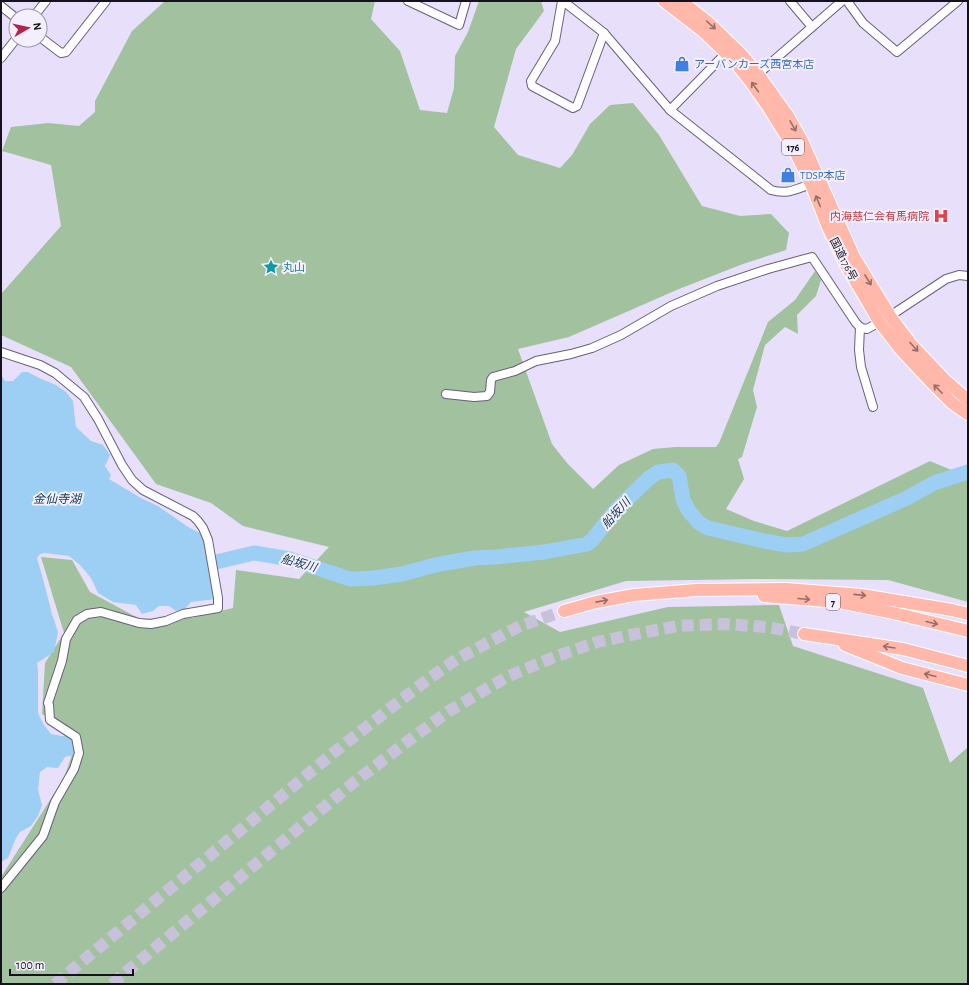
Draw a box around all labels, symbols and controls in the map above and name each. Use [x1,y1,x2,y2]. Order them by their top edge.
north arrow [8,8,48,48]
one-way arrow [706,21,716,30]
text: N [31,22,43,31]
shop icon: アーバンカーズ西宮本店 [673,55,691,73]
place label: アーバンカーズ西宮本店 [694,58,814,70]
one-way arrow [751,82,759,93]
one-way arrow [789,120,797,131]
road number: 176 [782,139,804,155]
shop icon: TDSP本店 [779,166,797,184]
place label: TDSP本店 [800,170,845,181]
one-way arrow [813,195,821,207]
hospital icon: 内海慈仁会有馬病院 [932,207,950,225]
place label: 内海慈仁会有馬病院 [830,210,929,222]
street label: 国道176号 [828,236,860,282]
place icon: 丸山 [262,258,280,276]
place label: 丸山 [283,262,305,273]
one-way arrow [864,274,872,285]
one-way arrow [909,342,919,352]
one-way arrow [933,384,943,394]
water label: 金仙寺湖 [33,492,83,505]
water label: 船坂川 [599,494,634,530]
water label: 船坂川 [280,551,320,574]
one-way arrow [853,591,866,599]
road number: 7 [826,594,840,610]
one-way arrow [797,596,810,603]
one-way arrow [595,597,608,605]
one-way arrow [925,619,938,627]
one-way arrow [883,643,896,651]
one-way arrow [924,671,937,678]
scale bar [10,951,133,977]
text: 100 m [16,959,44,971]

